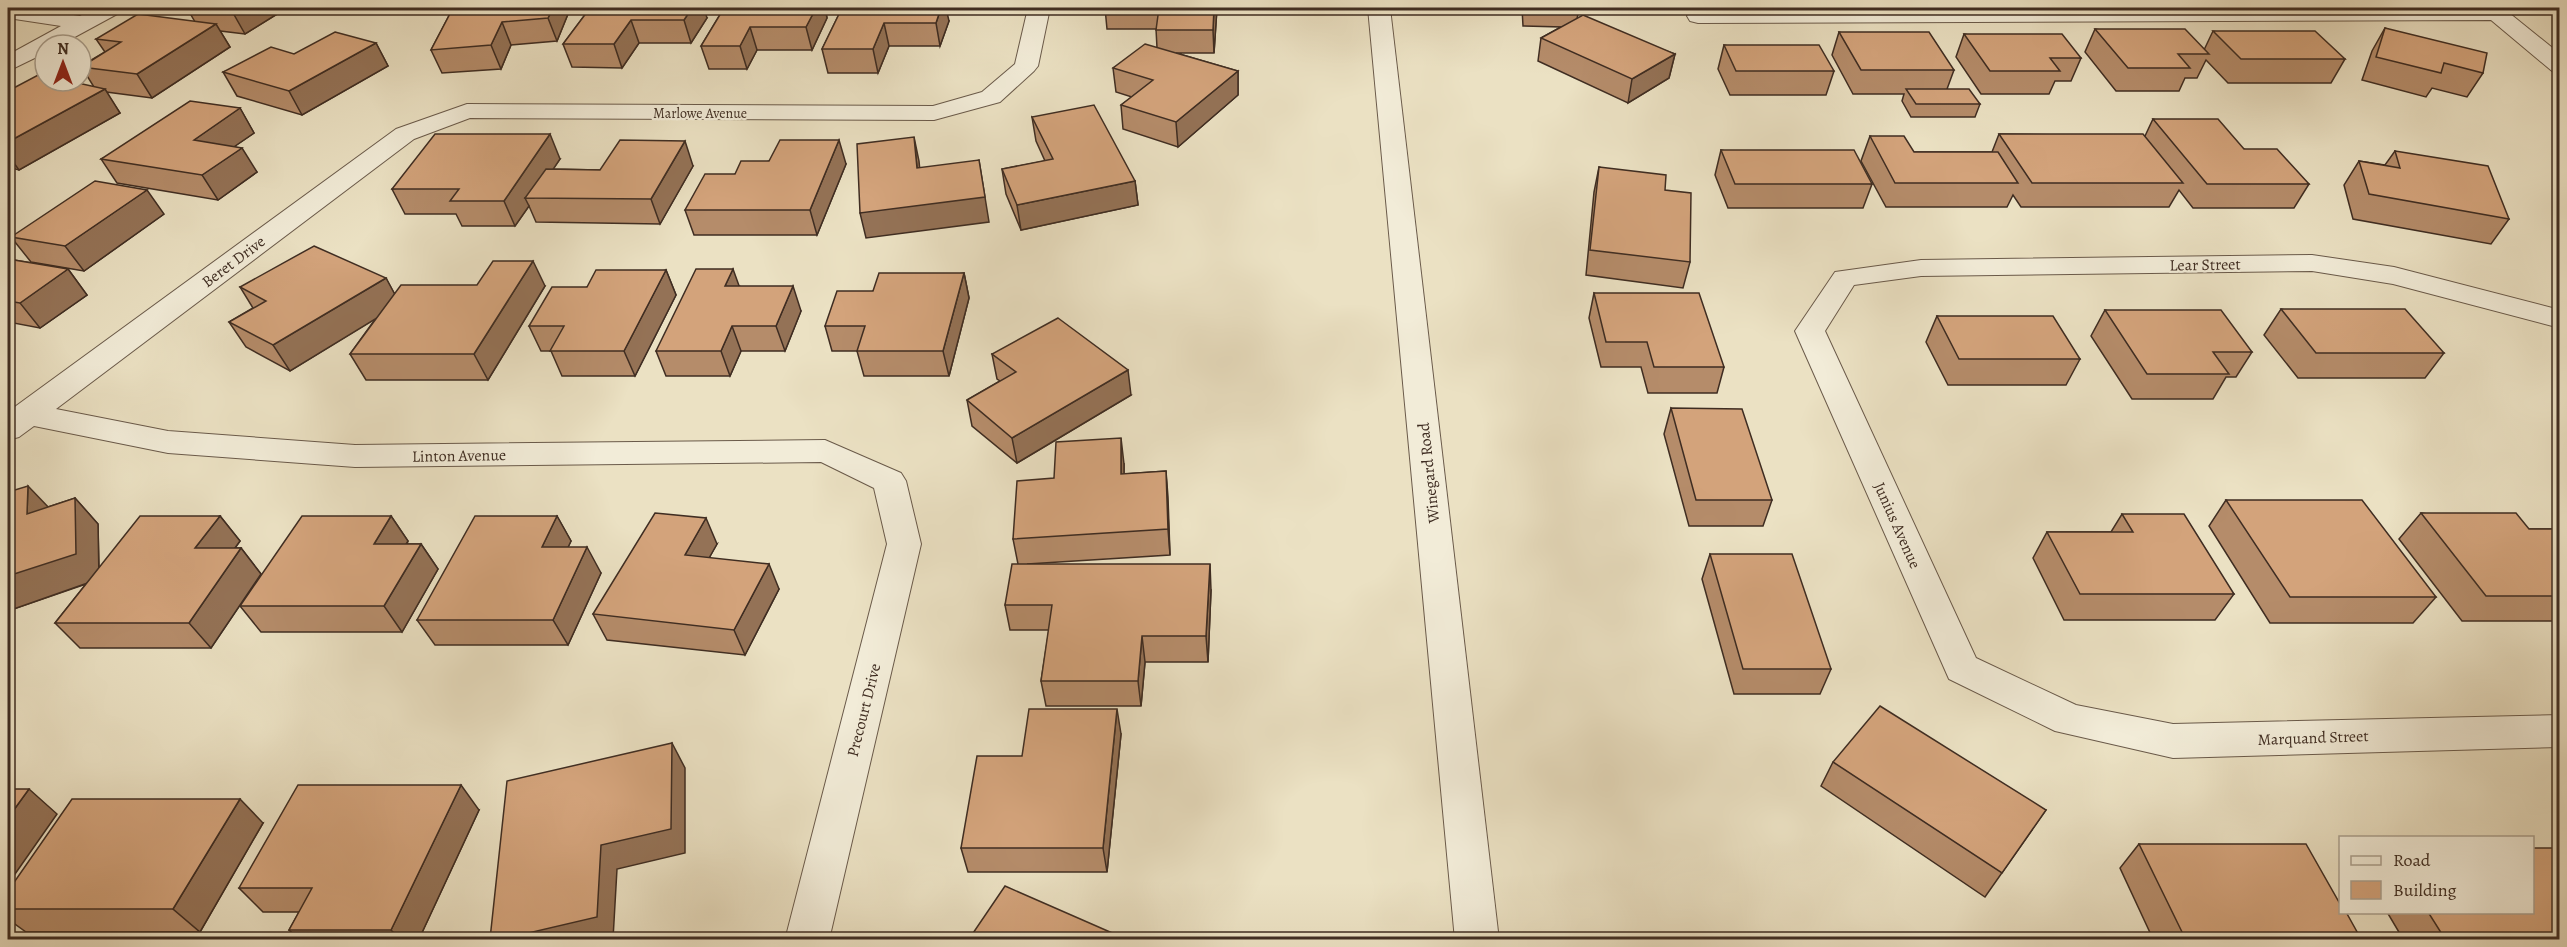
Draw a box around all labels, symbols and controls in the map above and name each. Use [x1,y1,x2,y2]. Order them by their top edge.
north arrow [33,33,93,93]
text: N [57,38,69,60]
street label: Marlowe Avenue [653,104,747,123]
street label: Beret Drive [197,231,270,293]
street label: Lear Street [2169,253,2241,277]
street label: Winegard Road [1413,421,1445,525]
street label: Linton Avenue [412,444,506,468]
street label: Junius Avenue [1868,479,1926,572]
street label: Precourt Drive [842,661,886,759]
street label: Marquand Street [2257,725,2369,751]
legend [2339,836,2534,914]
text: Road [2393,848,2431,872]
text: Building [2393,878,2457,902]

